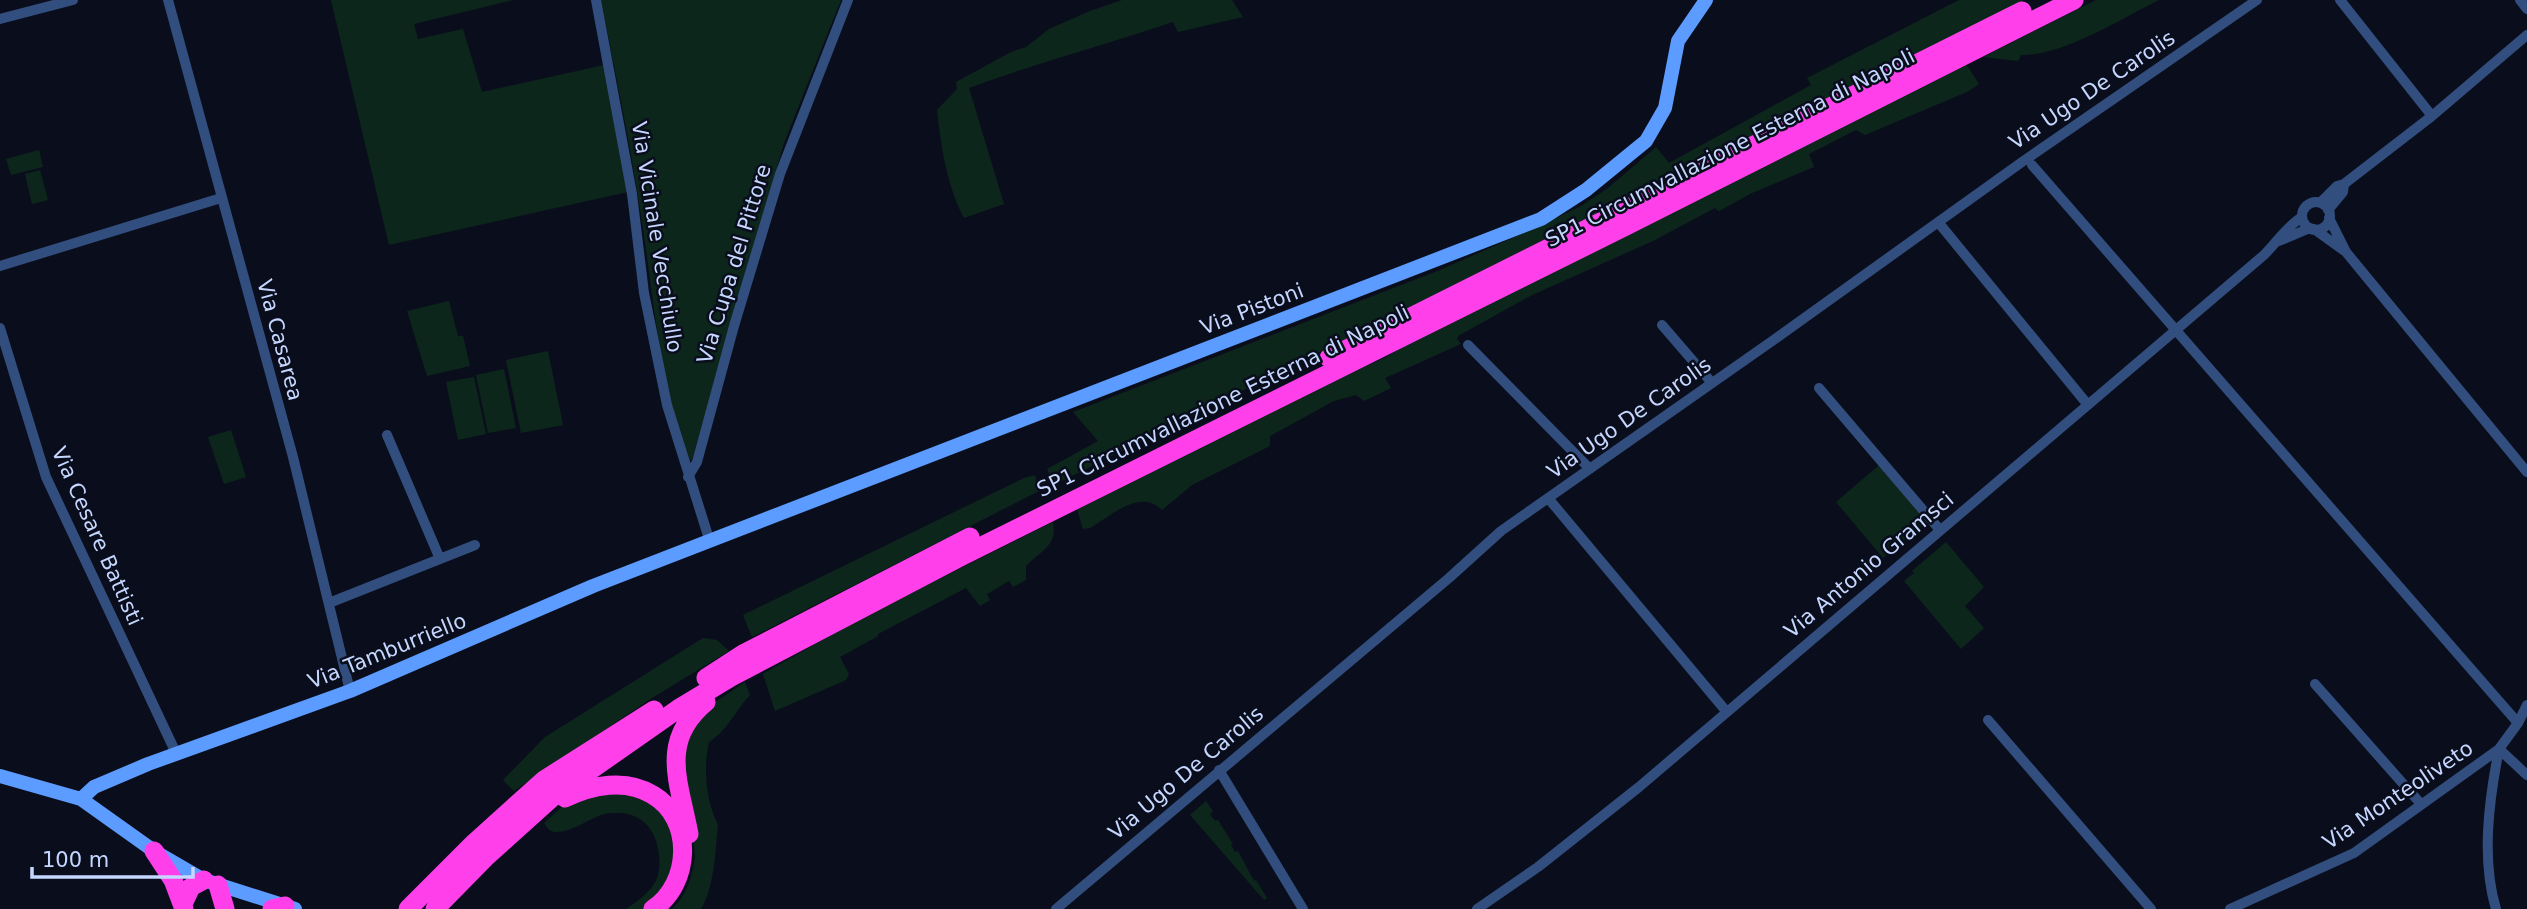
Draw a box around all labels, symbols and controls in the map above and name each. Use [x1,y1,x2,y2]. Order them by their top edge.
street label: Via Ugo De Carolis [2005,26,2179,154]
street label: SP1 Circumvallazione Esterna di Napoli [1541,44,1919,252]
street label: Via Vicinale Vecchiullo [627,120,687,354]
street label: Via Cupa del Pittore [692,161,776,367]
street label: Via Casarea [252,277,308,403]
street label: Via Pistoni [1197,278,1307,340]
street label: SP1 Circumvallazione Esterna di Napoli [1033,300,1413,502]
street label: Via Ugo De Carolis [1542,352,1716,484]
street label: Via Cesare Battisti [47,443,147,629]
street label: Via Antonio Gramsci [1780,487,1958,643]
street label: Via Tamburriello [304,608,470,694]
street label: Via Ugo De Carolis [1104,701,1268,845]
street label: Via Monteoliveto [2318,736,2478,854]
scale bar [32,836,192,880]
text: 100 m [42,848,109,872]

